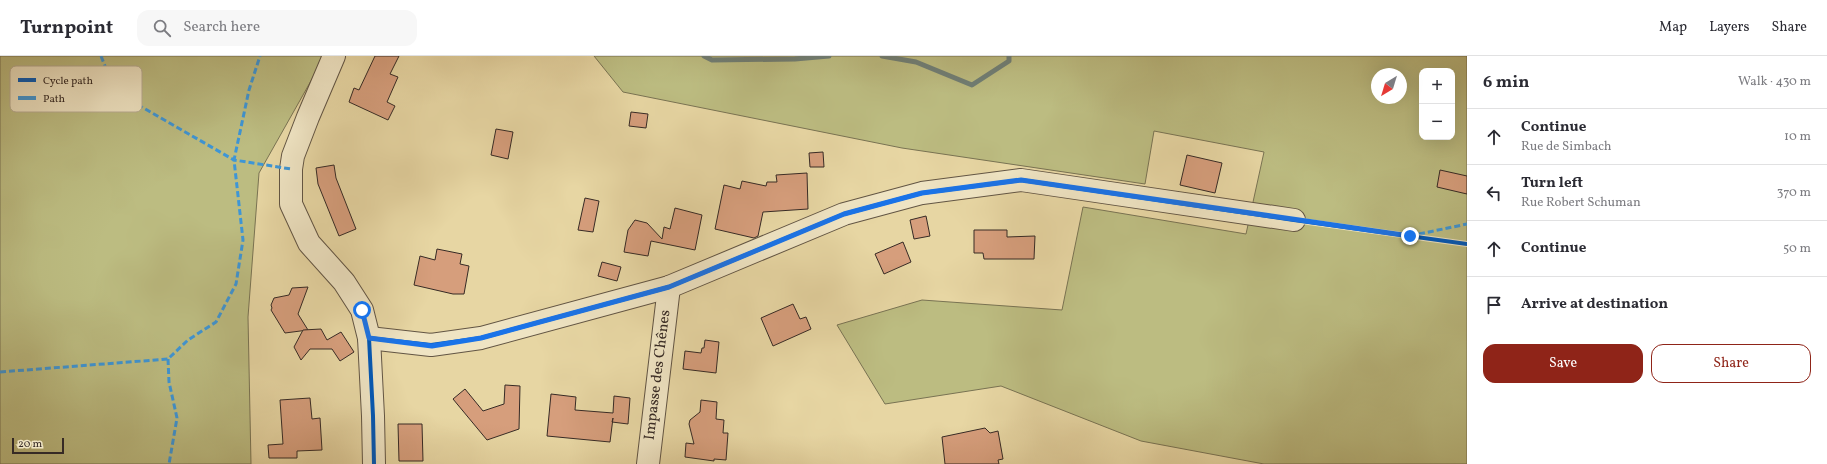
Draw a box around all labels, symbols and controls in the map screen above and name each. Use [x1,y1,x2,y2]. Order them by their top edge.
search box [137,10,417,46]
text: Turnpoint [20,15,113,41]
icon: search [151,17,173,39]
text: Search here [183,17,260,38]
text: Map [1659,18,1687,37]
text: Layers [1709,18,1749,37]
text: Share [1771,18,1807,37]
legend [10,66,142,112]
north arrow [1371,68,1407,104]
map controls [1419,68,1455,140]
button: + [1419,68,1455,104]
text: 6 min [1483,71,1529,94]
text: Walk · 430 m [1738,73,1811,91]
text: Cycle path [43,74,93,89]
text: Path [43,92,66,107]
button: − [1419,104,1455,140]
text: Continue [1521,117,1586,138]
icon: ahead [1483,126,1505,148]
text: 10 m [1784,128,1811,146]
text: Rue de Simbach [1521,138,1612,156]
text: Turn left [1521,173,1583,194]
icon: left [1483,182,1505,204]
text: 370 m [1777,184,1811,202]
text: Rue Robert Schuman [1521,194,1641,212]
route end [1401,227,1419,245]
icon: ahead [1483,238,1505,260]
text: Continue [1521,238,1586,259]
text: 50 m [1783,240,1811,258]
icon: arrive [1483,294,1505,316]
text: Arrive at destination [1521,294,1668,315]
route start [353,301,371,319]
street label: Impasse des Chênes [640,309,676,441]
button: Save [1483,344,1643,383]
button: Share [1651,344,1811,383]
scale bar [12,436,64,455]
text: 20 m [18,437,42,452]

